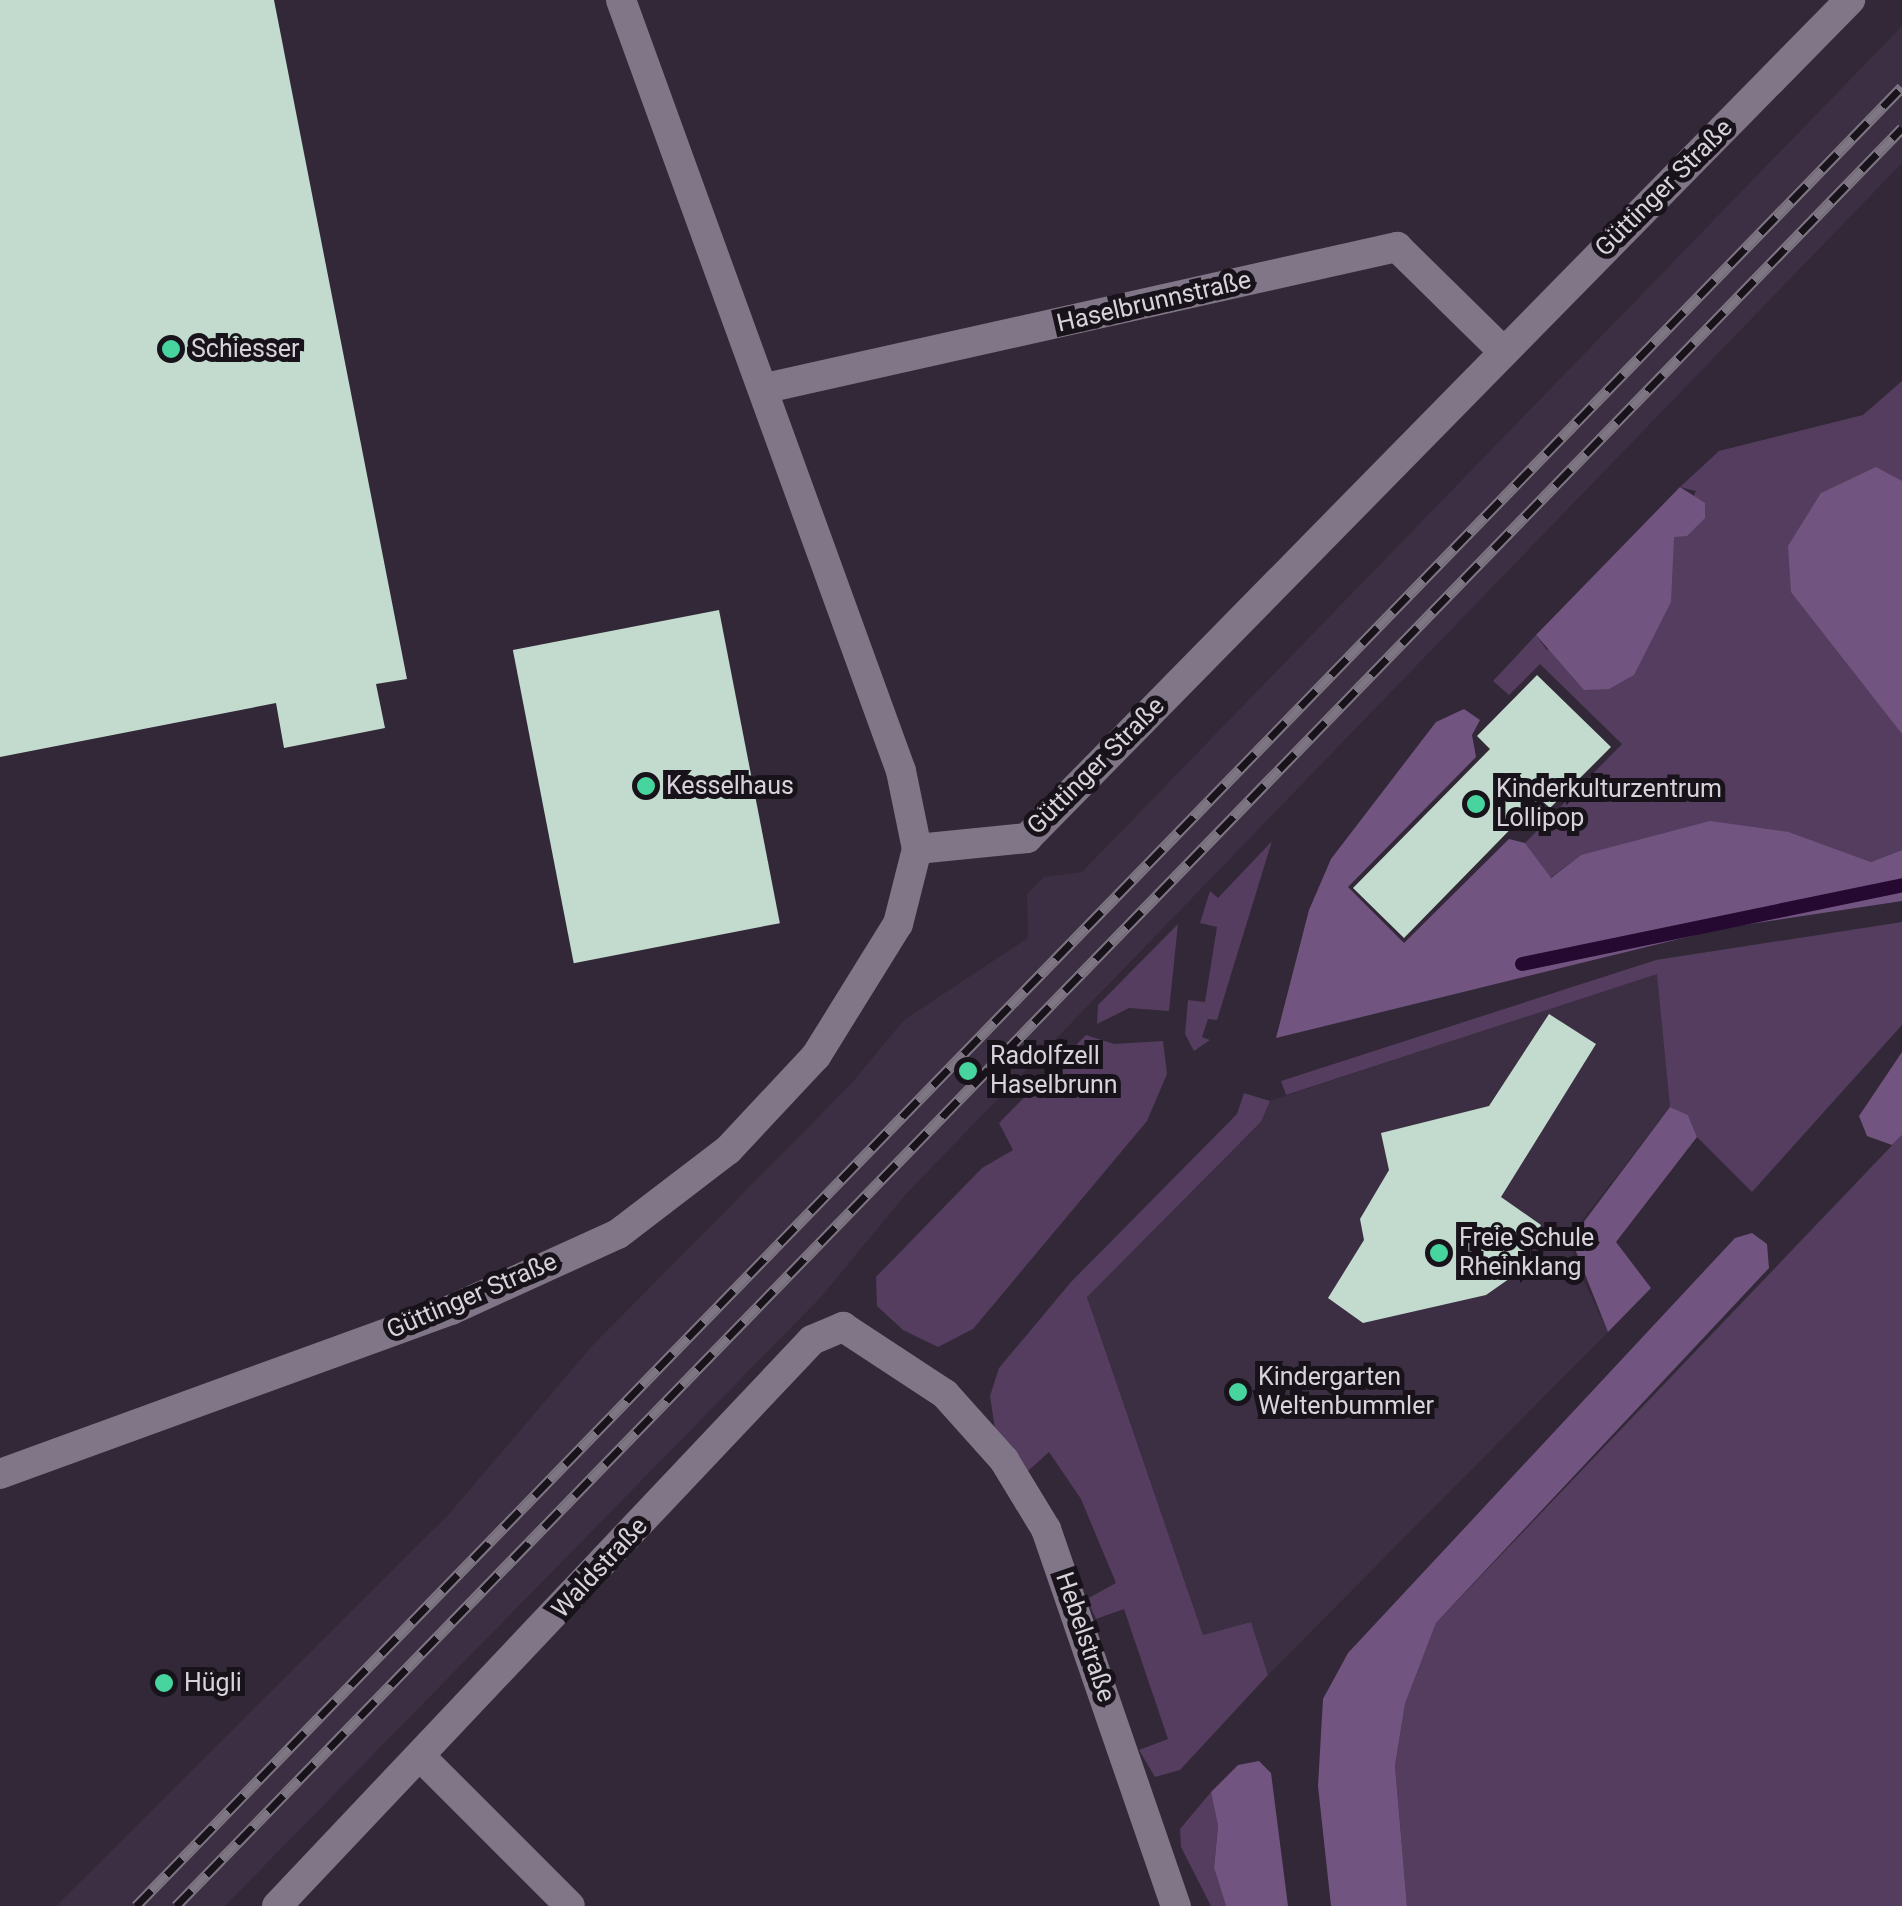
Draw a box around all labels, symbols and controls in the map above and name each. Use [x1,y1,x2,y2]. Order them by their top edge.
street label: Güttinger Straße [1589,113,1739,263]
street label: Haselbrunnstraße [1054,265,1254,339]
place label: Schiesser [191,334,300,364]
marker: Schiesser [160,338,182,360]
street label: Güttinger Straße [1021,691,1171,841]
place label: Kesselhaus [666,771,794,801]
marker: Kesselhaus [635,775,657,797]
place label: Kinderkulturzentrum Lollipop [1496,775,1722,834]
marker: Kinderkulturzentrum Lollipop [1465,793,1487,815]
place label: Radolfzell Haselbrunn [990,1042,1118,1101]
marker: Radolfzell Haselbrunn [955,1058,981,1084]
place label: Freie Schule Rheinklang [1459,1224,1594,1283]
marker: Freie Schule Rheinklang [1428,1242,1450,1264]
street label: Güttinger Straße [382,1247,562,1345]
place label: Kindergarten Weltenbummler [1258,1363,1434,1422]
marker: Kindergarten Weltenbummler [1227,1381,1249,1403]
street label: Waldstraße [546,1512,654,1624]
street label: Hebelstraße [1049,1568,1121,1706]
place label: Hügli [184,1668,242,1698]
marker: Hügli [153,1672,175,1694]

